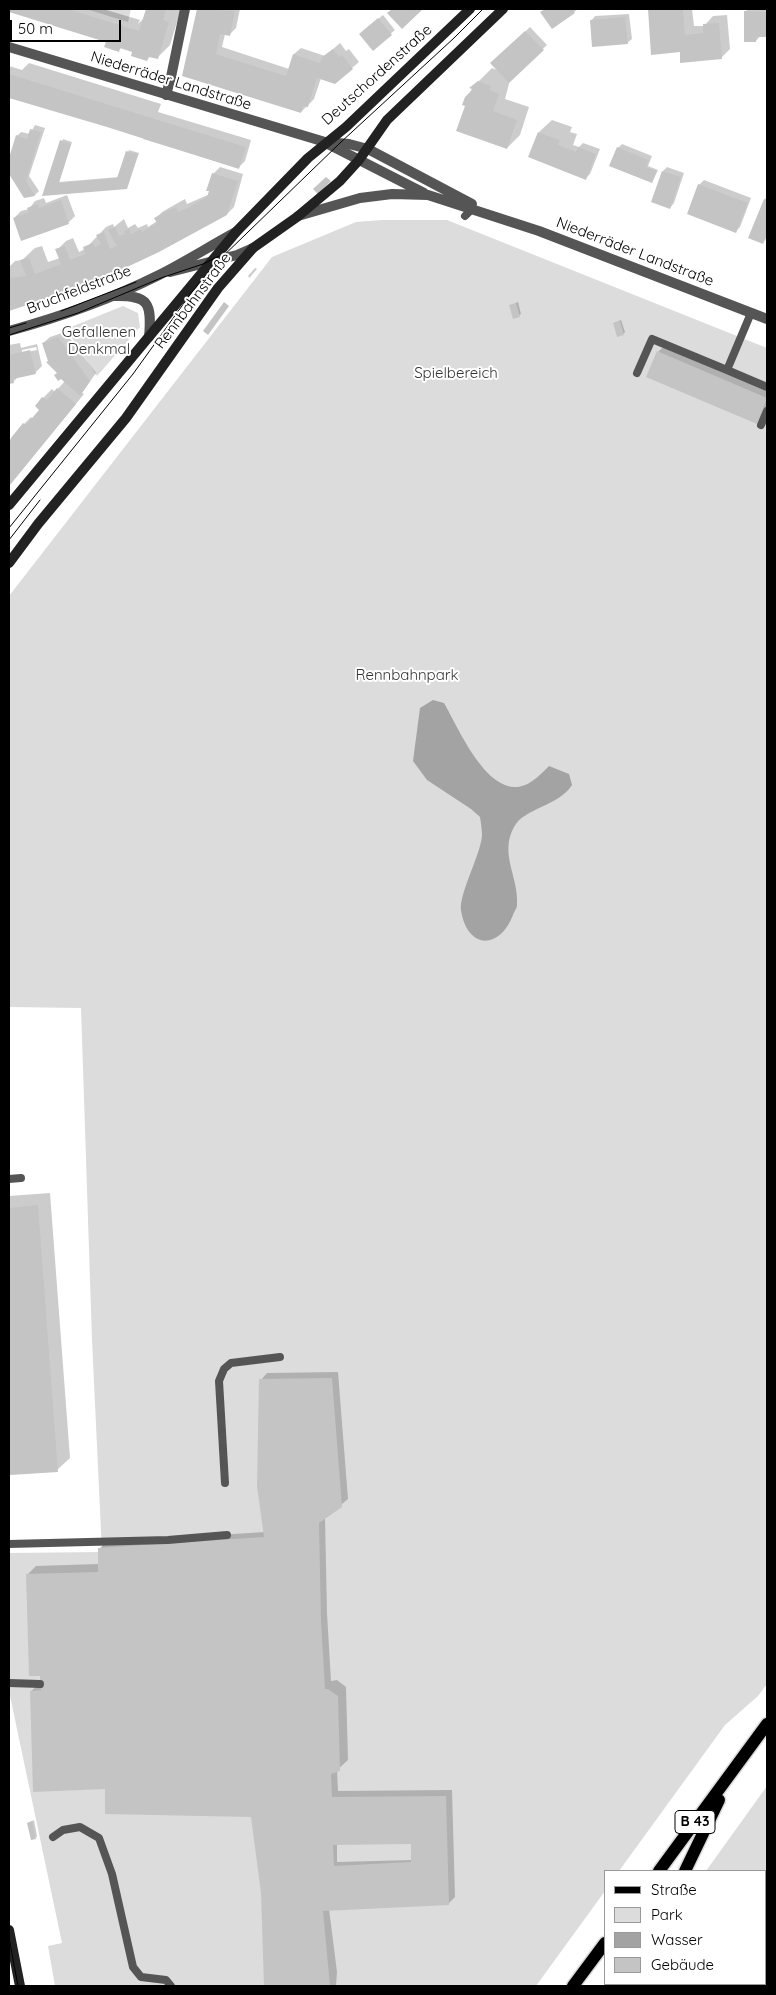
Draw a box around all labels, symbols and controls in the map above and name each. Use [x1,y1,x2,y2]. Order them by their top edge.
scale bar [12,10,124,42]
text: 50 m [18,19,53,38]
street label: Deutschordenstraße [318,21,436,129]
street label: Niederräder Landstraße [88,48,254,114]
street label: Niederräder Landstraße [554,214,716,290]
street label: Rennbahnstraße [151,249,235,353]
street label: Bruchfeldstraße [24,262,134,318]
park label: Gefallenen Denkmal [62,323,136,358]
park label: Spielbereich [414,364,498,382]
park label: Rennbahnpark [355,666,459,684]
road number: B 43 [675,1810,715,1834]
legend [604,1870,766,1985]
text: Straße [651,1880,697,1899]
text: Park [651,1905,683,1924]
text: Wasser [651,1930,703,1949]
text: Gebäude [651,1955,714,1974]

